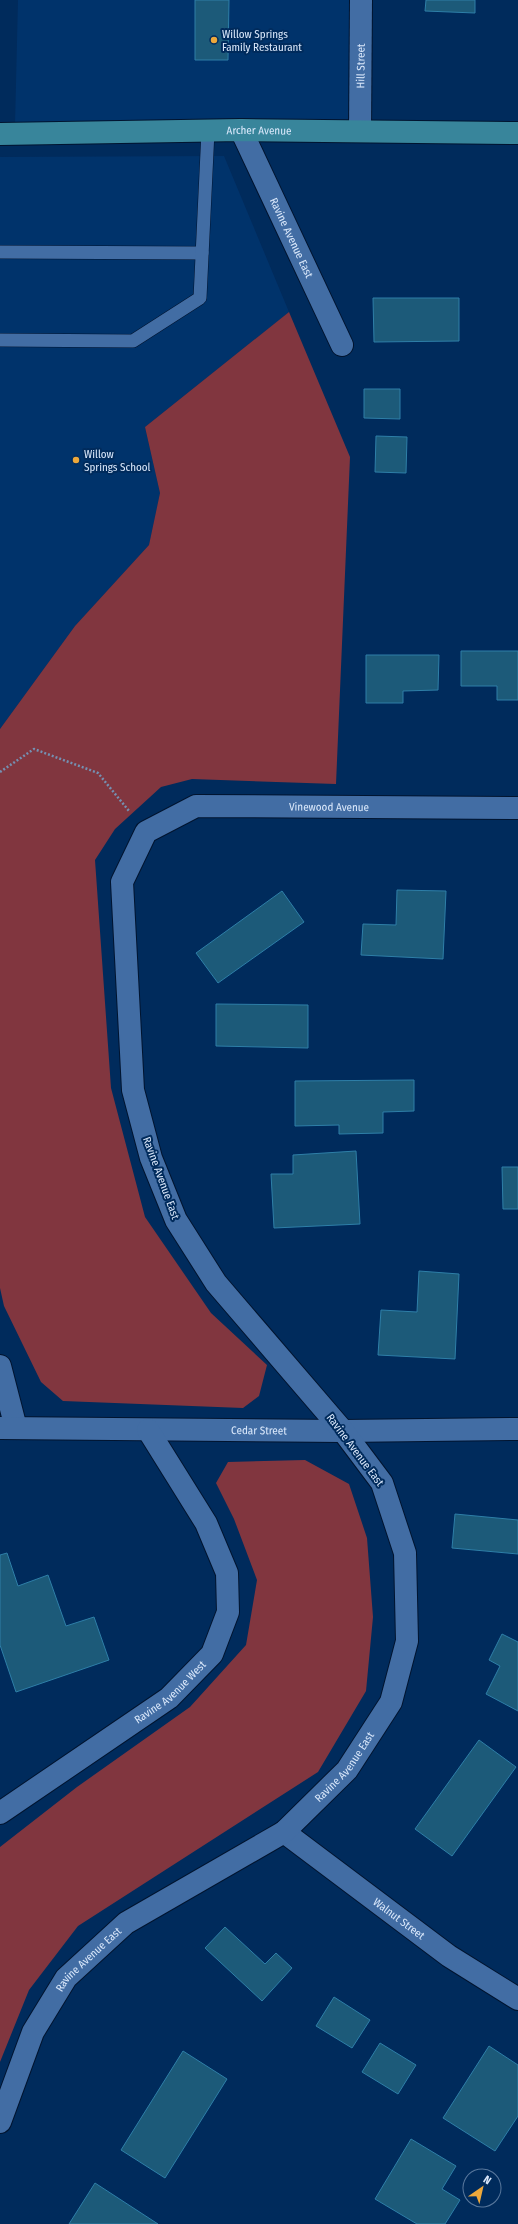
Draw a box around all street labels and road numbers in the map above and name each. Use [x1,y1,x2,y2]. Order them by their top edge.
street label: Hill Street [354,43,367,89]
street label: Archer Avenue [226,123,291,137]
street label: Ravine Avenue East [267,196,316,280]
street label: Vinewood Avenue [289,800,369,814]
street label: Ravine Avenue East [140,1135,182,1221]
street label: Ravine Avenue East [324,1411,387,1489]
street label: Cedar Street [231,1424,287,1437]
street label: Ravine Avenue West [132,1658,209,1726]
street label: Ravine Avenue East [312,1729,377,1805]
street label: Walnut Street [371,1895,428,1942]
street label: Ravine Avenue East [53,1924,124,1994]

